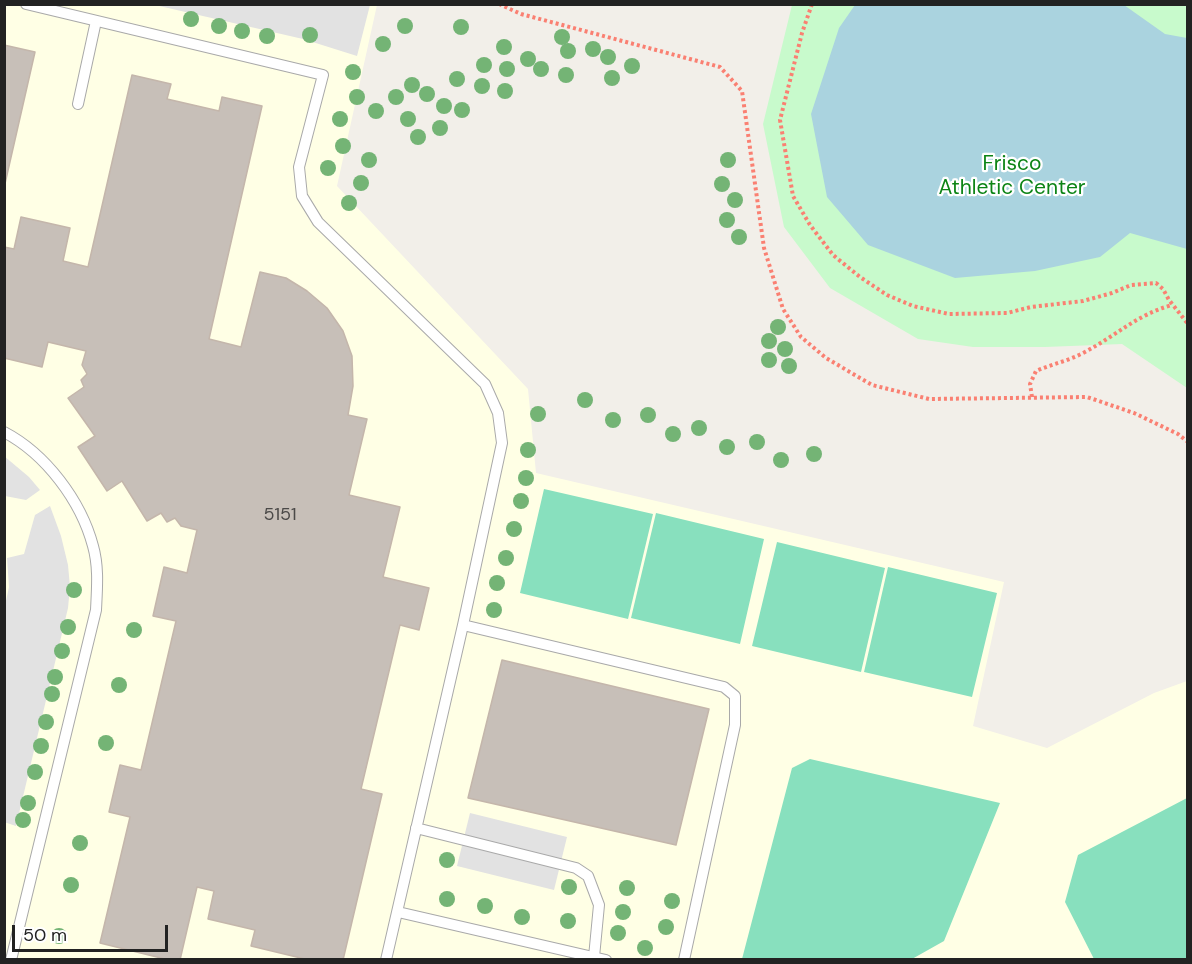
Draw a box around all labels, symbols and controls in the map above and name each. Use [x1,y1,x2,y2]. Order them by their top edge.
park label: Frisco Athletic Center [938,151,1086,201]
house number: 5151 [263,504,297,526]
scale bar [15,913,171,951]
text: 50 m [23,923,67,947]

